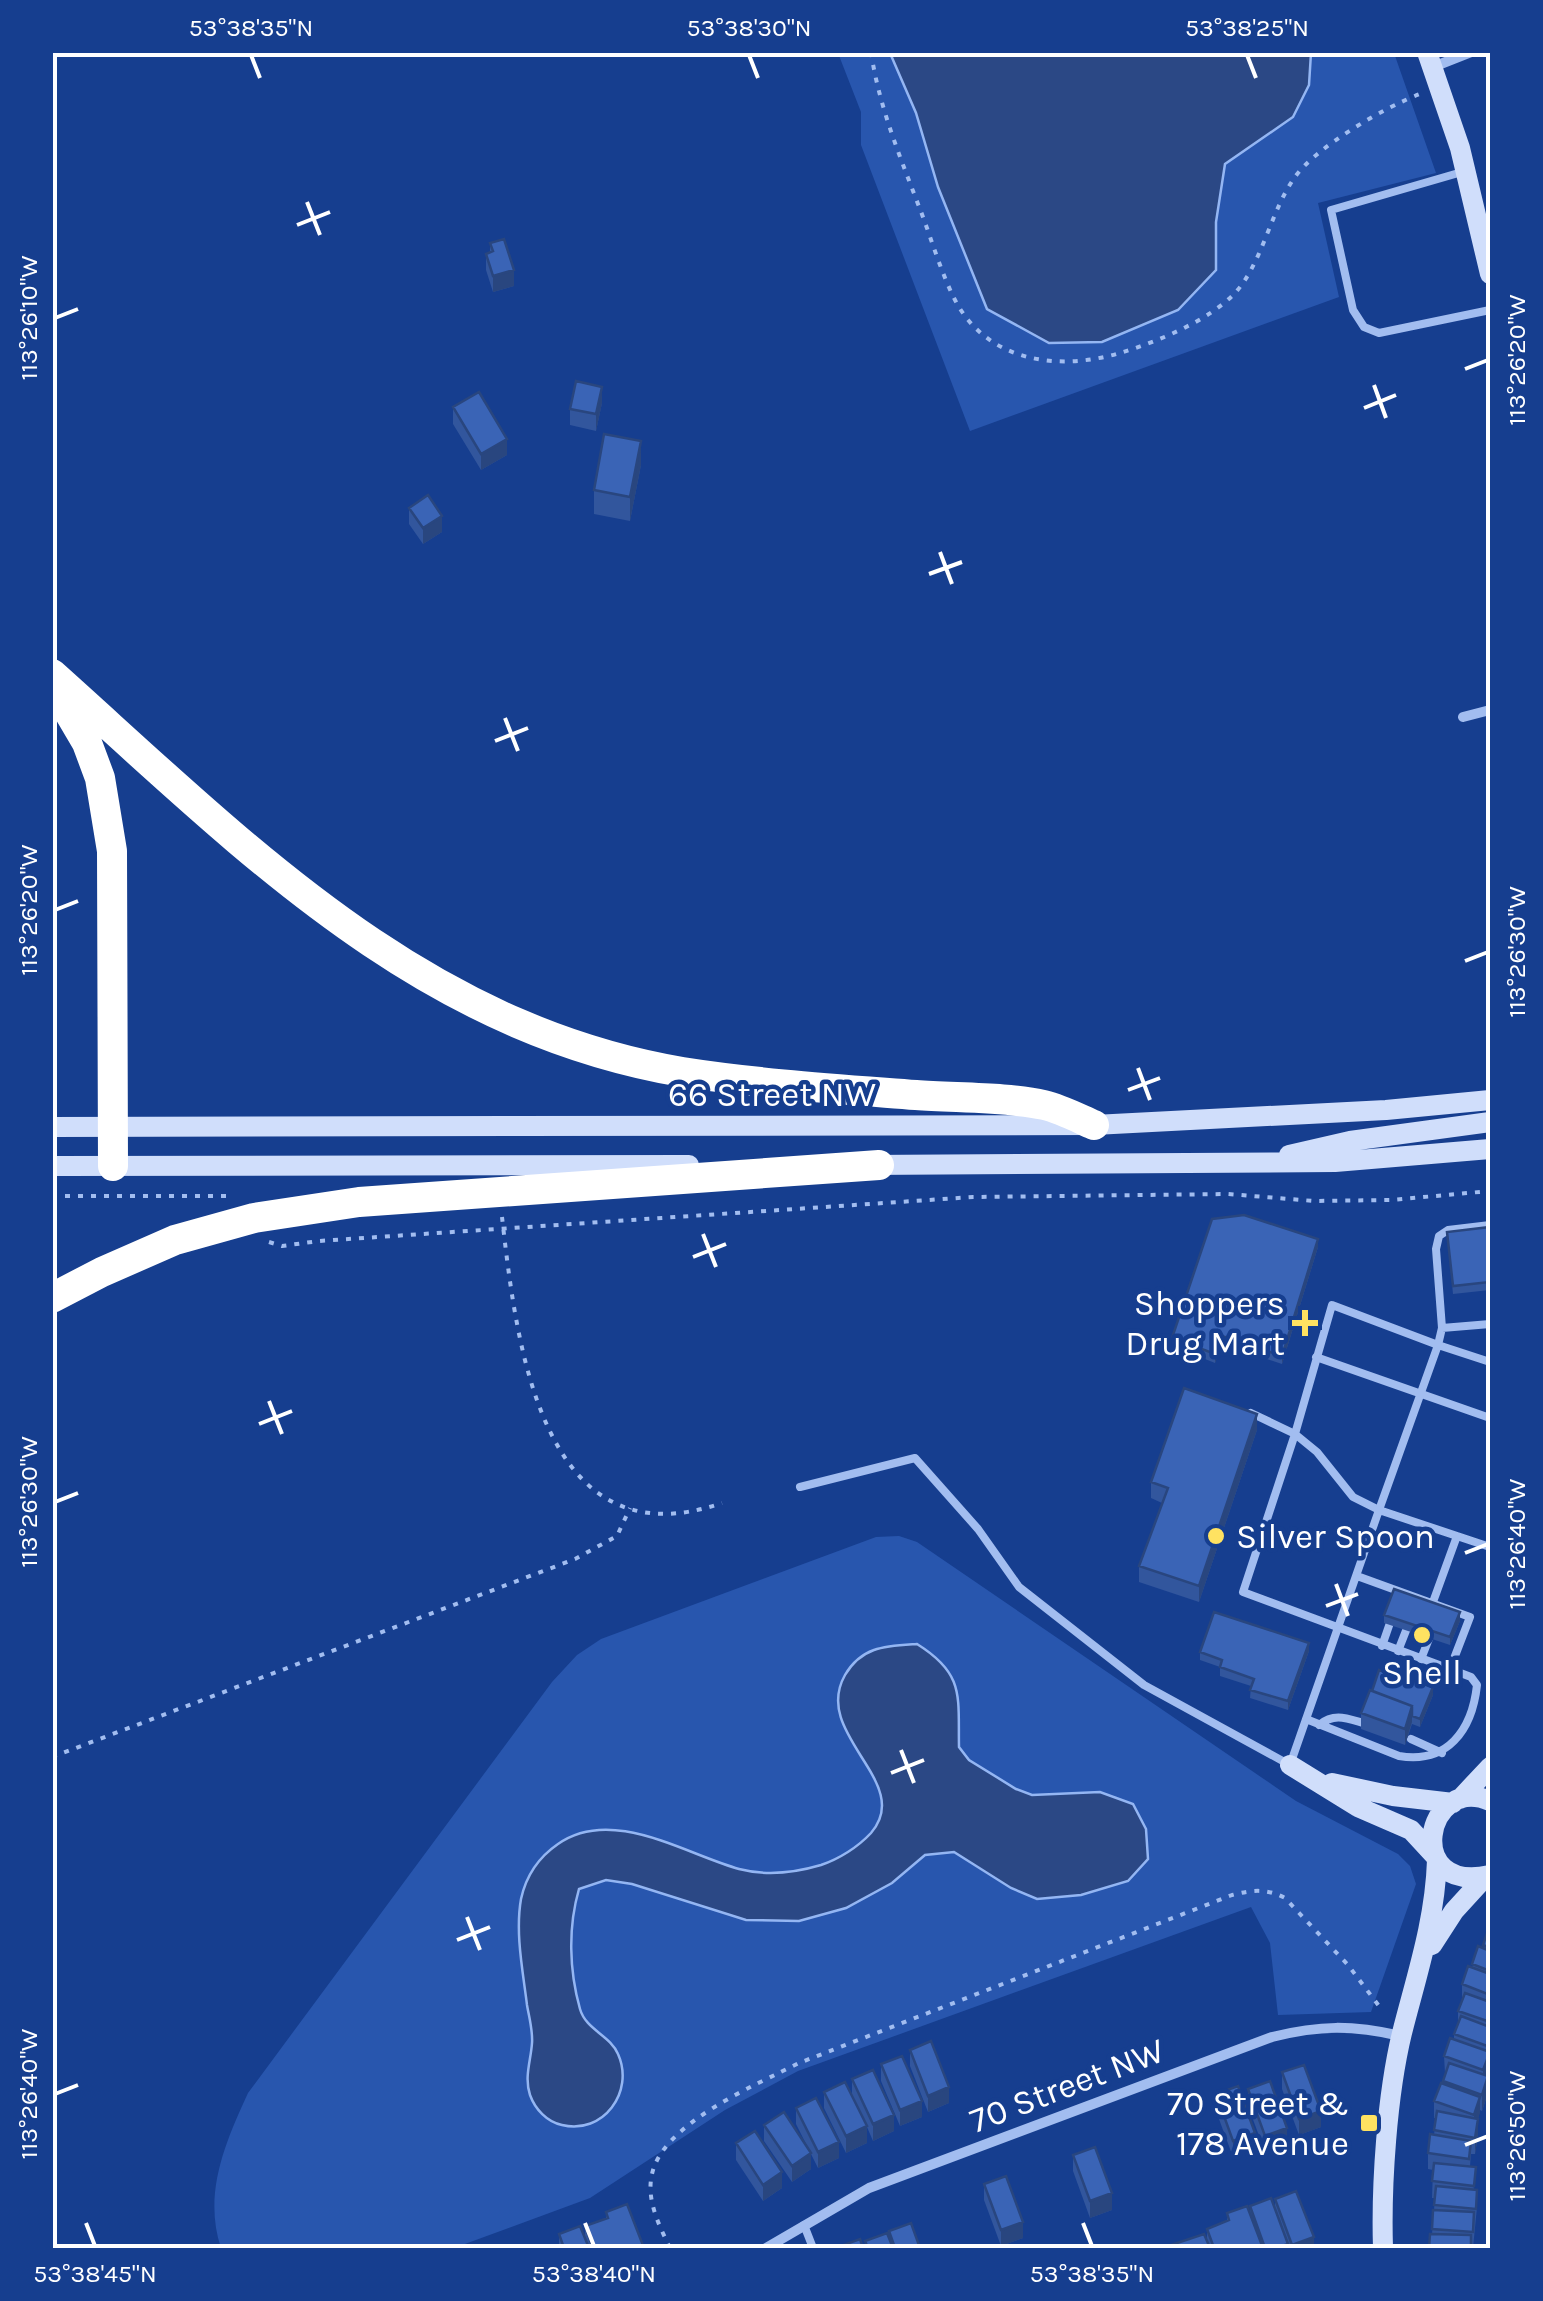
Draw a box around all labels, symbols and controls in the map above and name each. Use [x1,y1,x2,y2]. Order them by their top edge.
text: 53°38'35"N [189,13,313,42]
text: 53°38'30"N [686,13,812,42]
text: 53°38'25"N [1185,13,1309,42]
text: 113°26'10"W [14,255,43,381]
text: 113°26'20"W [1502,294,1531,426]
text: 113°26'20"W [14,844,43,976]
text: 113°26'30"W [1502,886,1531,1018]
street label: 66 Street NW [668,1074,876,1115]
place label: Shoppers Drug Mart [1125,1283,1285,1364]
marker: Shoppers Drug Mart [1294,1312,1316,1334]
text: 113°26'30"W [14,1436,43,1568]
text: 113°26'40"W [1502,1479,1531,1609]
place label: Silver Spoon [1236,1516,1435,1557]
marker: Silver Spoon [1205,1525,1227,1547]
marker: Shell [1411,1624,1433,1646]
place label: Shell [1382,1652,1462,1693]
text: 113°26'40"W [14,2029,43,2159]
street label: 70 Street NW [964,2030,1170,2141]
text: 113°26'50"W [1502,2071,1531,2201]
place label: 70 Street & 178 Avenue [1167,2083,1349,2164]
marker: 70 Street & 178 Avenue [1358,2112,1380,2134]
text: 53°38'45"N [33,2259,157,2288]
text: 53°38'40"N [532,2259,656,2288]
text: 53°38'35"N [1030,2259,1154,2288]

